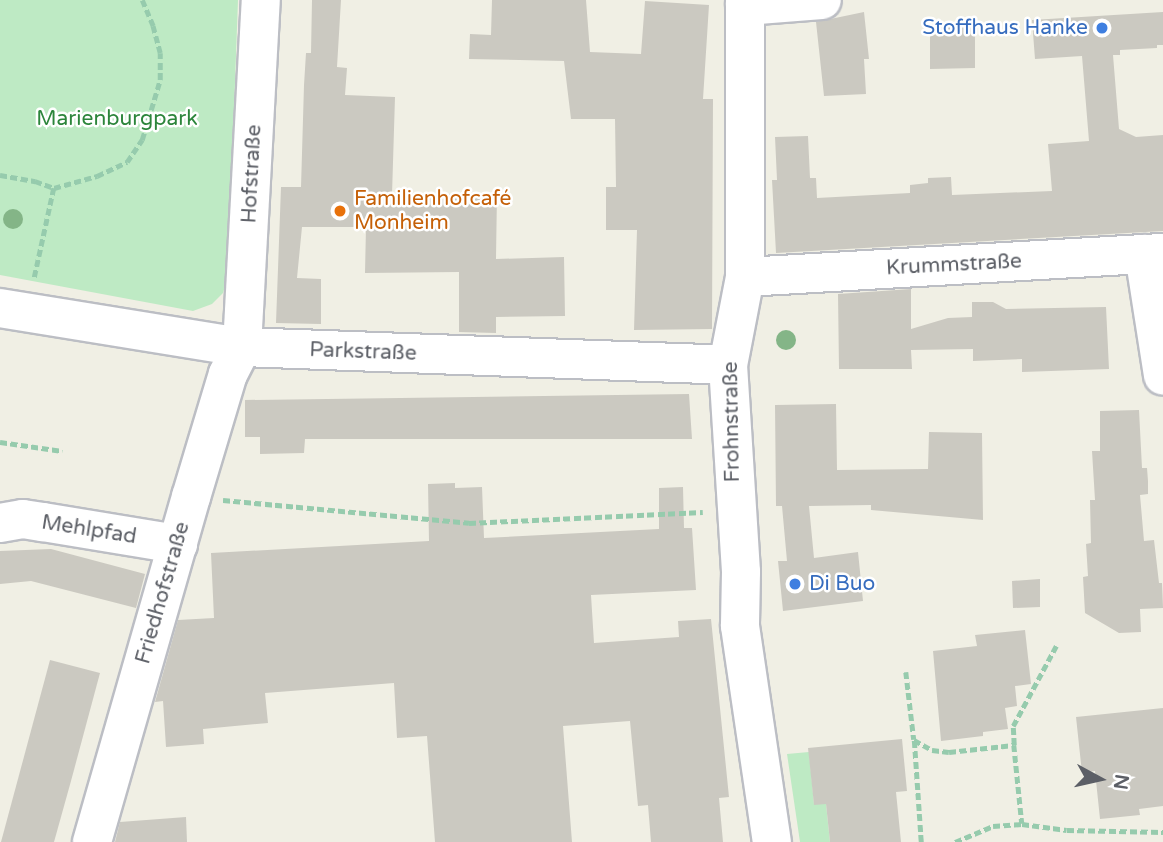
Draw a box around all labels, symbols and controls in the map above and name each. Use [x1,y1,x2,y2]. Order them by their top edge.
place label: Stoffhaus Hanke [922,15,1088,41]
marker: Stoffhaus Hanke [1094,20,1110,36]
park label: Marienburgpark [36,106,198,132]
street label: Hofstraße [237,124,267,224]
place label: Familienhofcafé Monheim [354,186,511,236]
marker: Familienhofcafé Monheim [332,203,348,219]
street label: Krummstraße [885,249,1023,281]
street label: Parkstraße [309,338,417,366]
street label: Frohnstraße [718,361,746,483]
street label: Mehlpfad [40,510,138,550]
street label: Friedhofstraße [131,519,195,667]
place label: Di Buo [809,571,875,597]
marker: Di Buo [787,576,803,592]
north arrow [1065,744,1135,814]
text: N [1109,773,1133,791]

